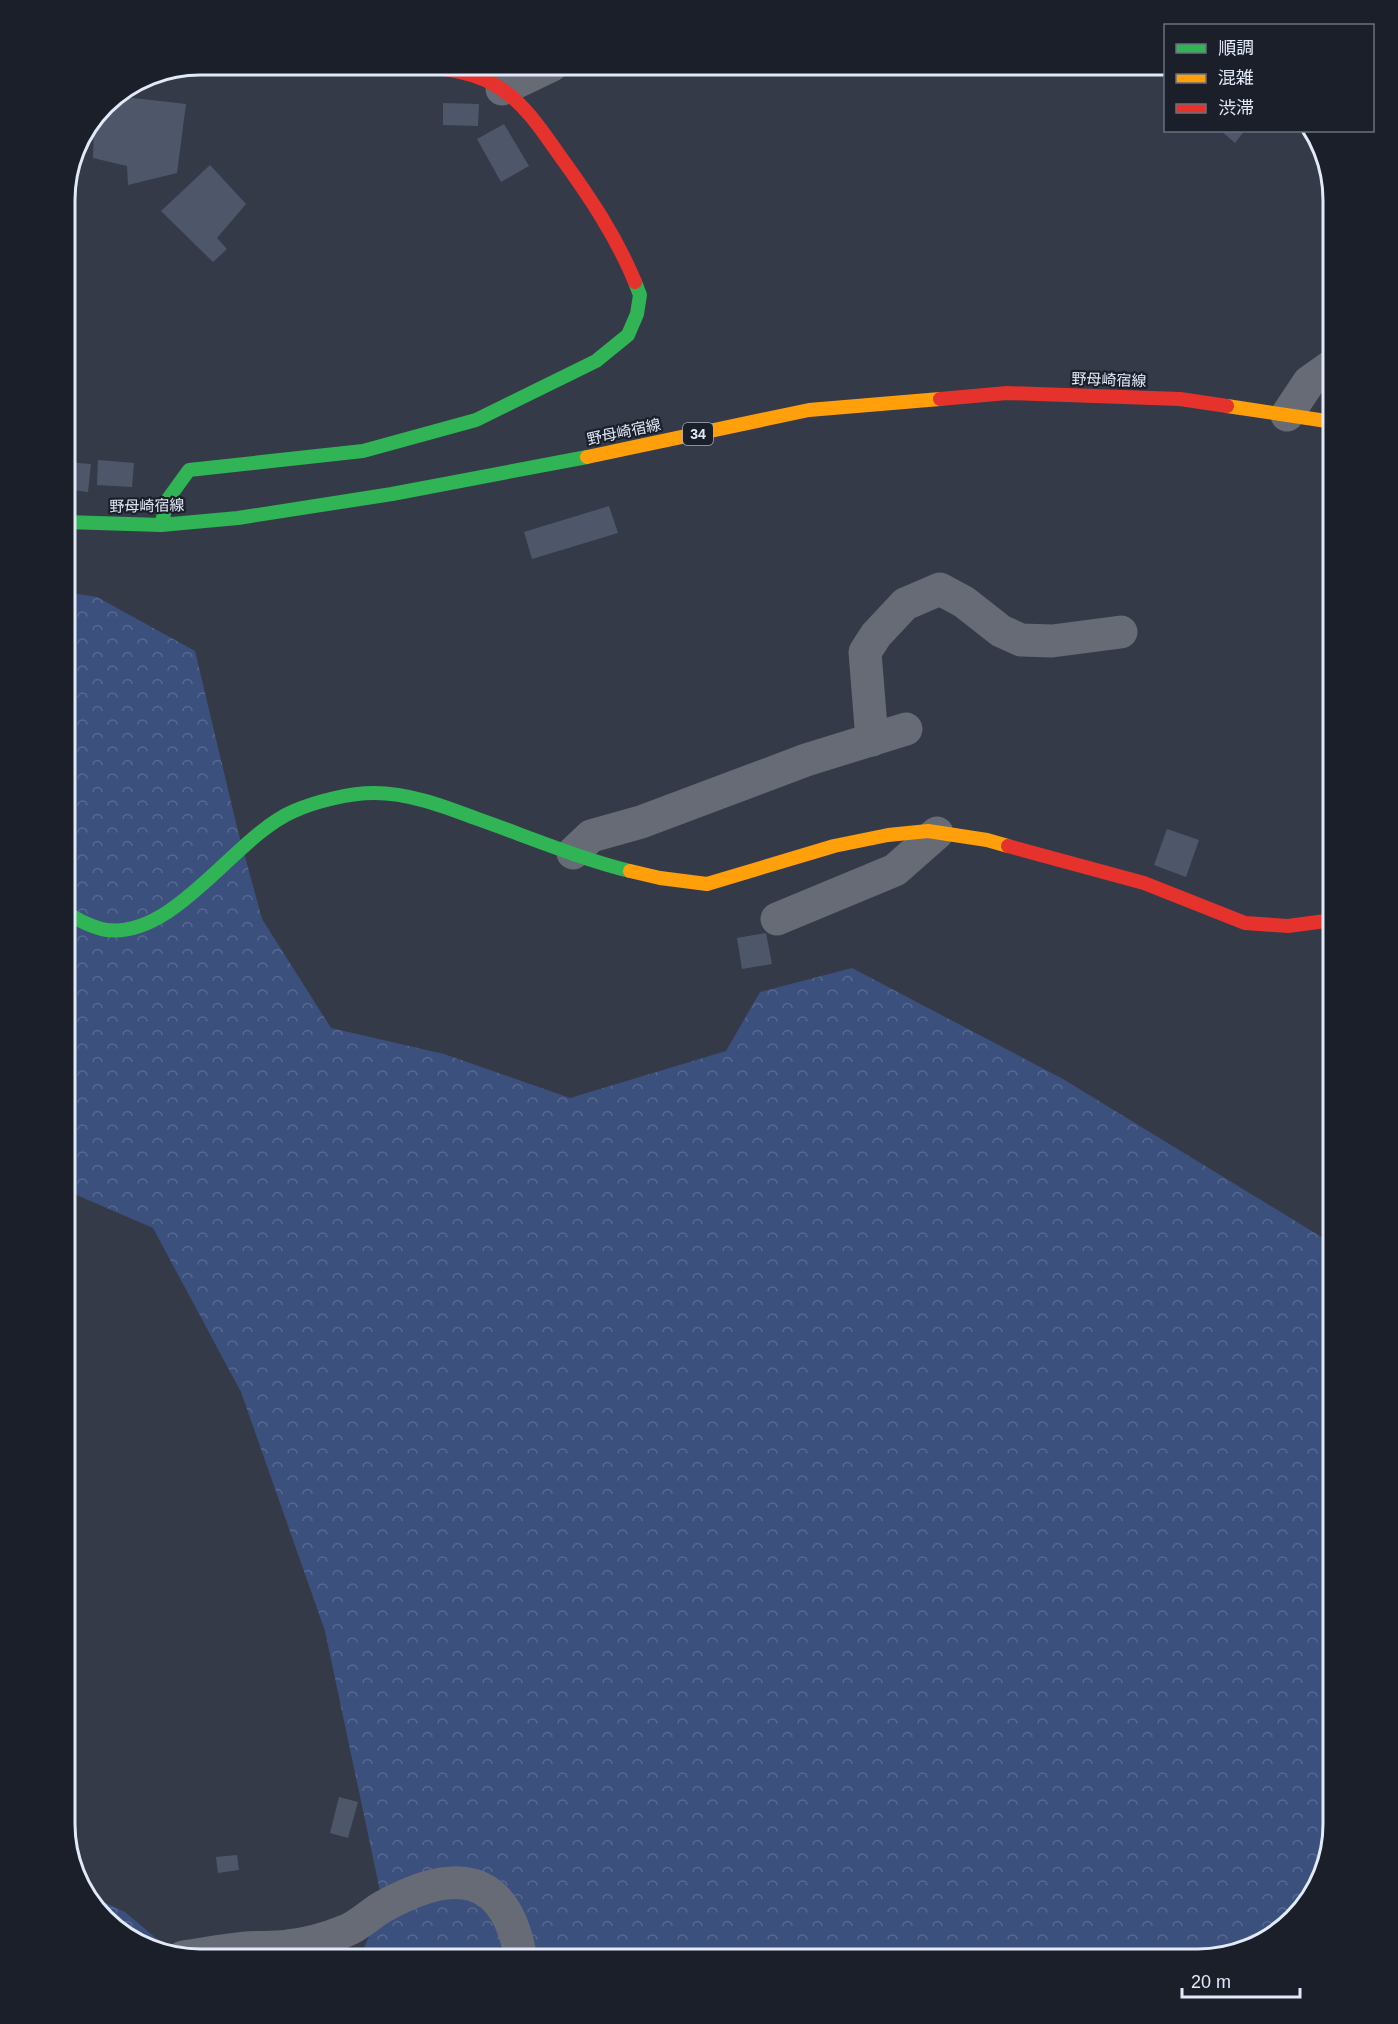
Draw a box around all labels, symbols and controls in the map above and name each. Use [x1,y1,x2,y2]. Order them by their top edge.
legend [1164,24,1374,132]
text: 順調 [1218,38,1254,58]
text: 混雑 [1218,68,1254,88]
text: 渋滞 [1218,98,1254,118]
street label: 野母崎宿線 [1071,370,1147,389]
street label: 野母崎宿線 [585,415,662,448]
road number: 34 [683,423,713,445]
street label: 野母崎宿線 [109,496,185,515]
scale bar [1182,1961,1300,1999]
text: 20 m [1191,1972,1231,1992]

